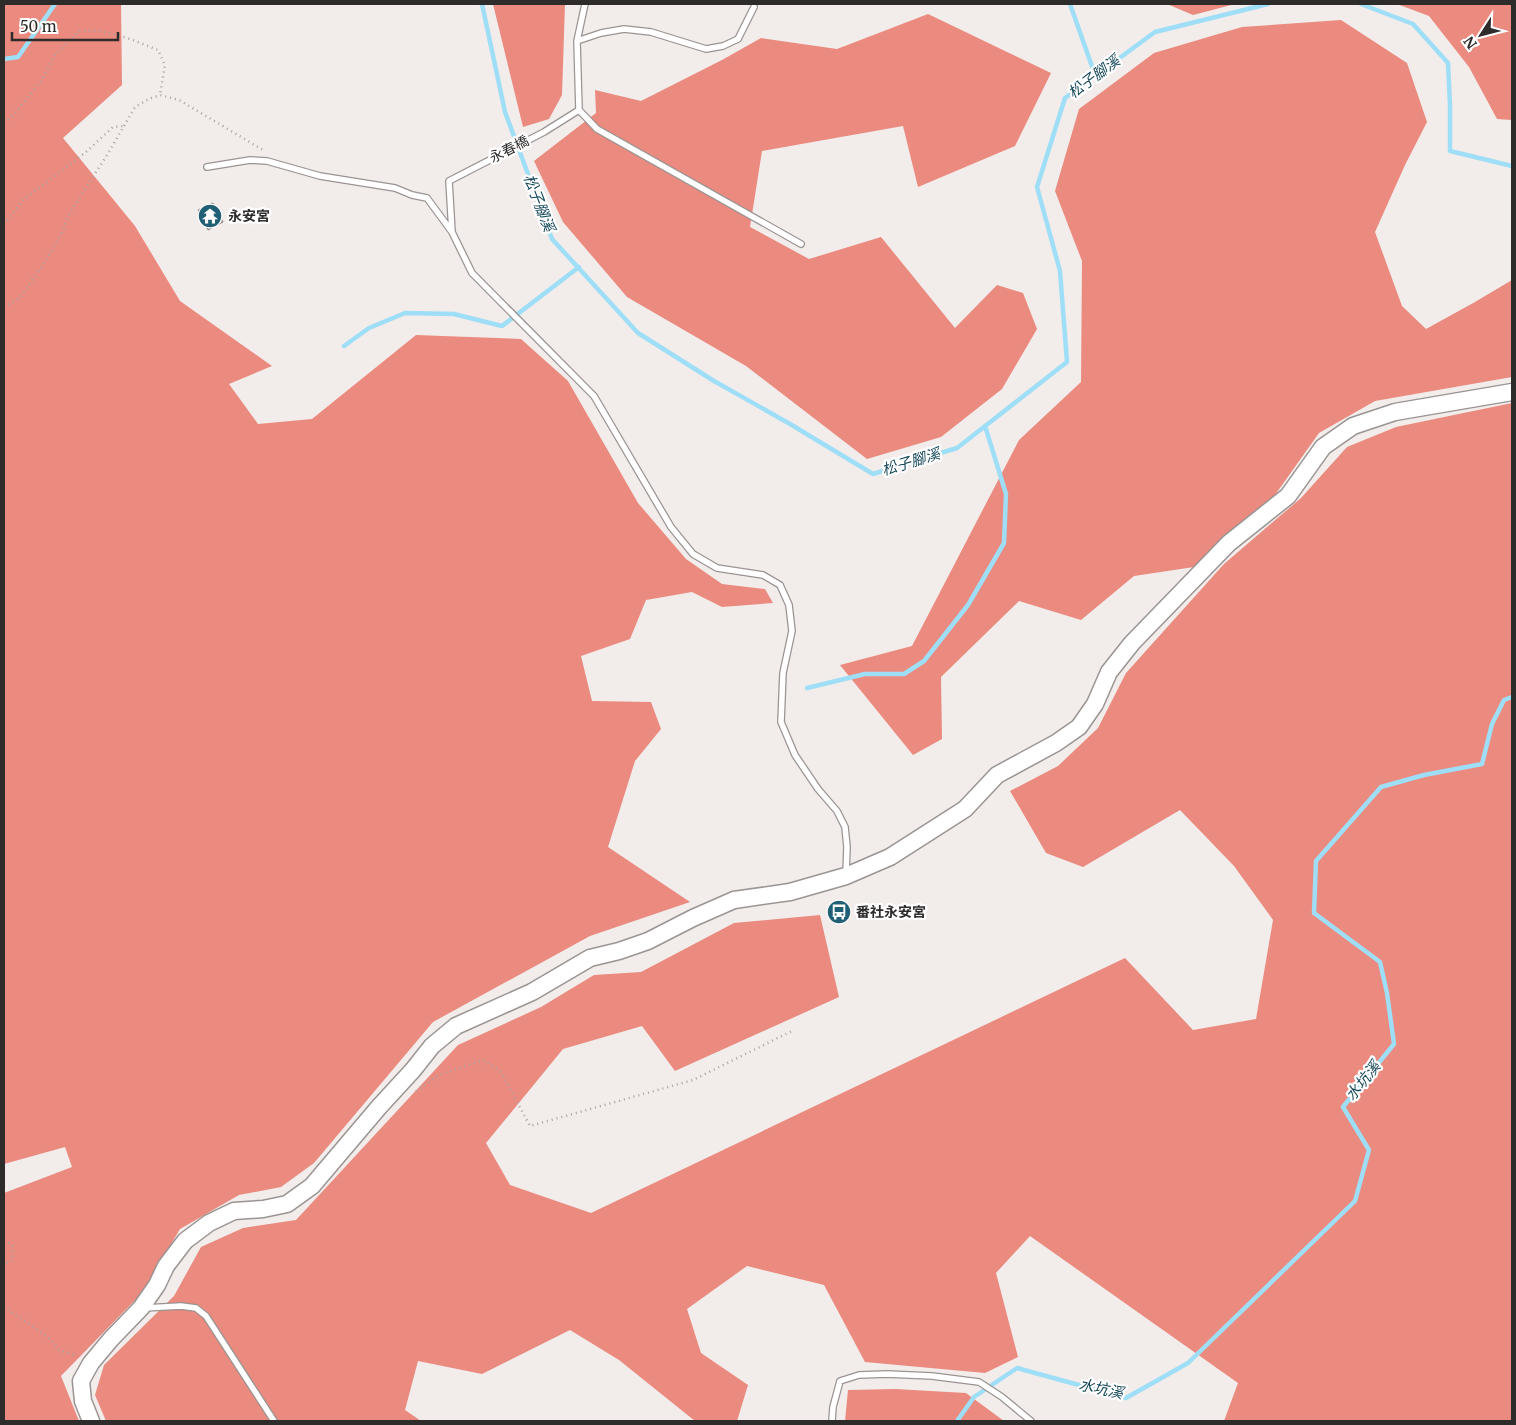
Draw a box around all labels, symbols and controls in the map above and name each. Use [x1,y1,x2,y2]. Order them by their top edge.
scale bar [12,10,119,42]
north arrow [1456,10,1506,60]
text: 50 m [20,17,57,36]
text: N [1460,33,1481,52]
water label: 松子腳溪 [1064,50,1125,102]
street label: 永春橋 [486,131,532,167]
water label: 松子腳溪 [520,171,560,236]
temple icon: 永安宮 [197,203,223,229]
place label: 永安宮 [228,207,270,225]
water label: 松子腳溪 [879,443,944,479]
bus stop icon: 番社永安宮 [826,899,852,925]
place label: 番社永安宮 [856,903,926,921]
water label: 水坑溪 [1341,1056,1385,1104]
water label: 水坑溪 [1077,1375,1127,1403]

